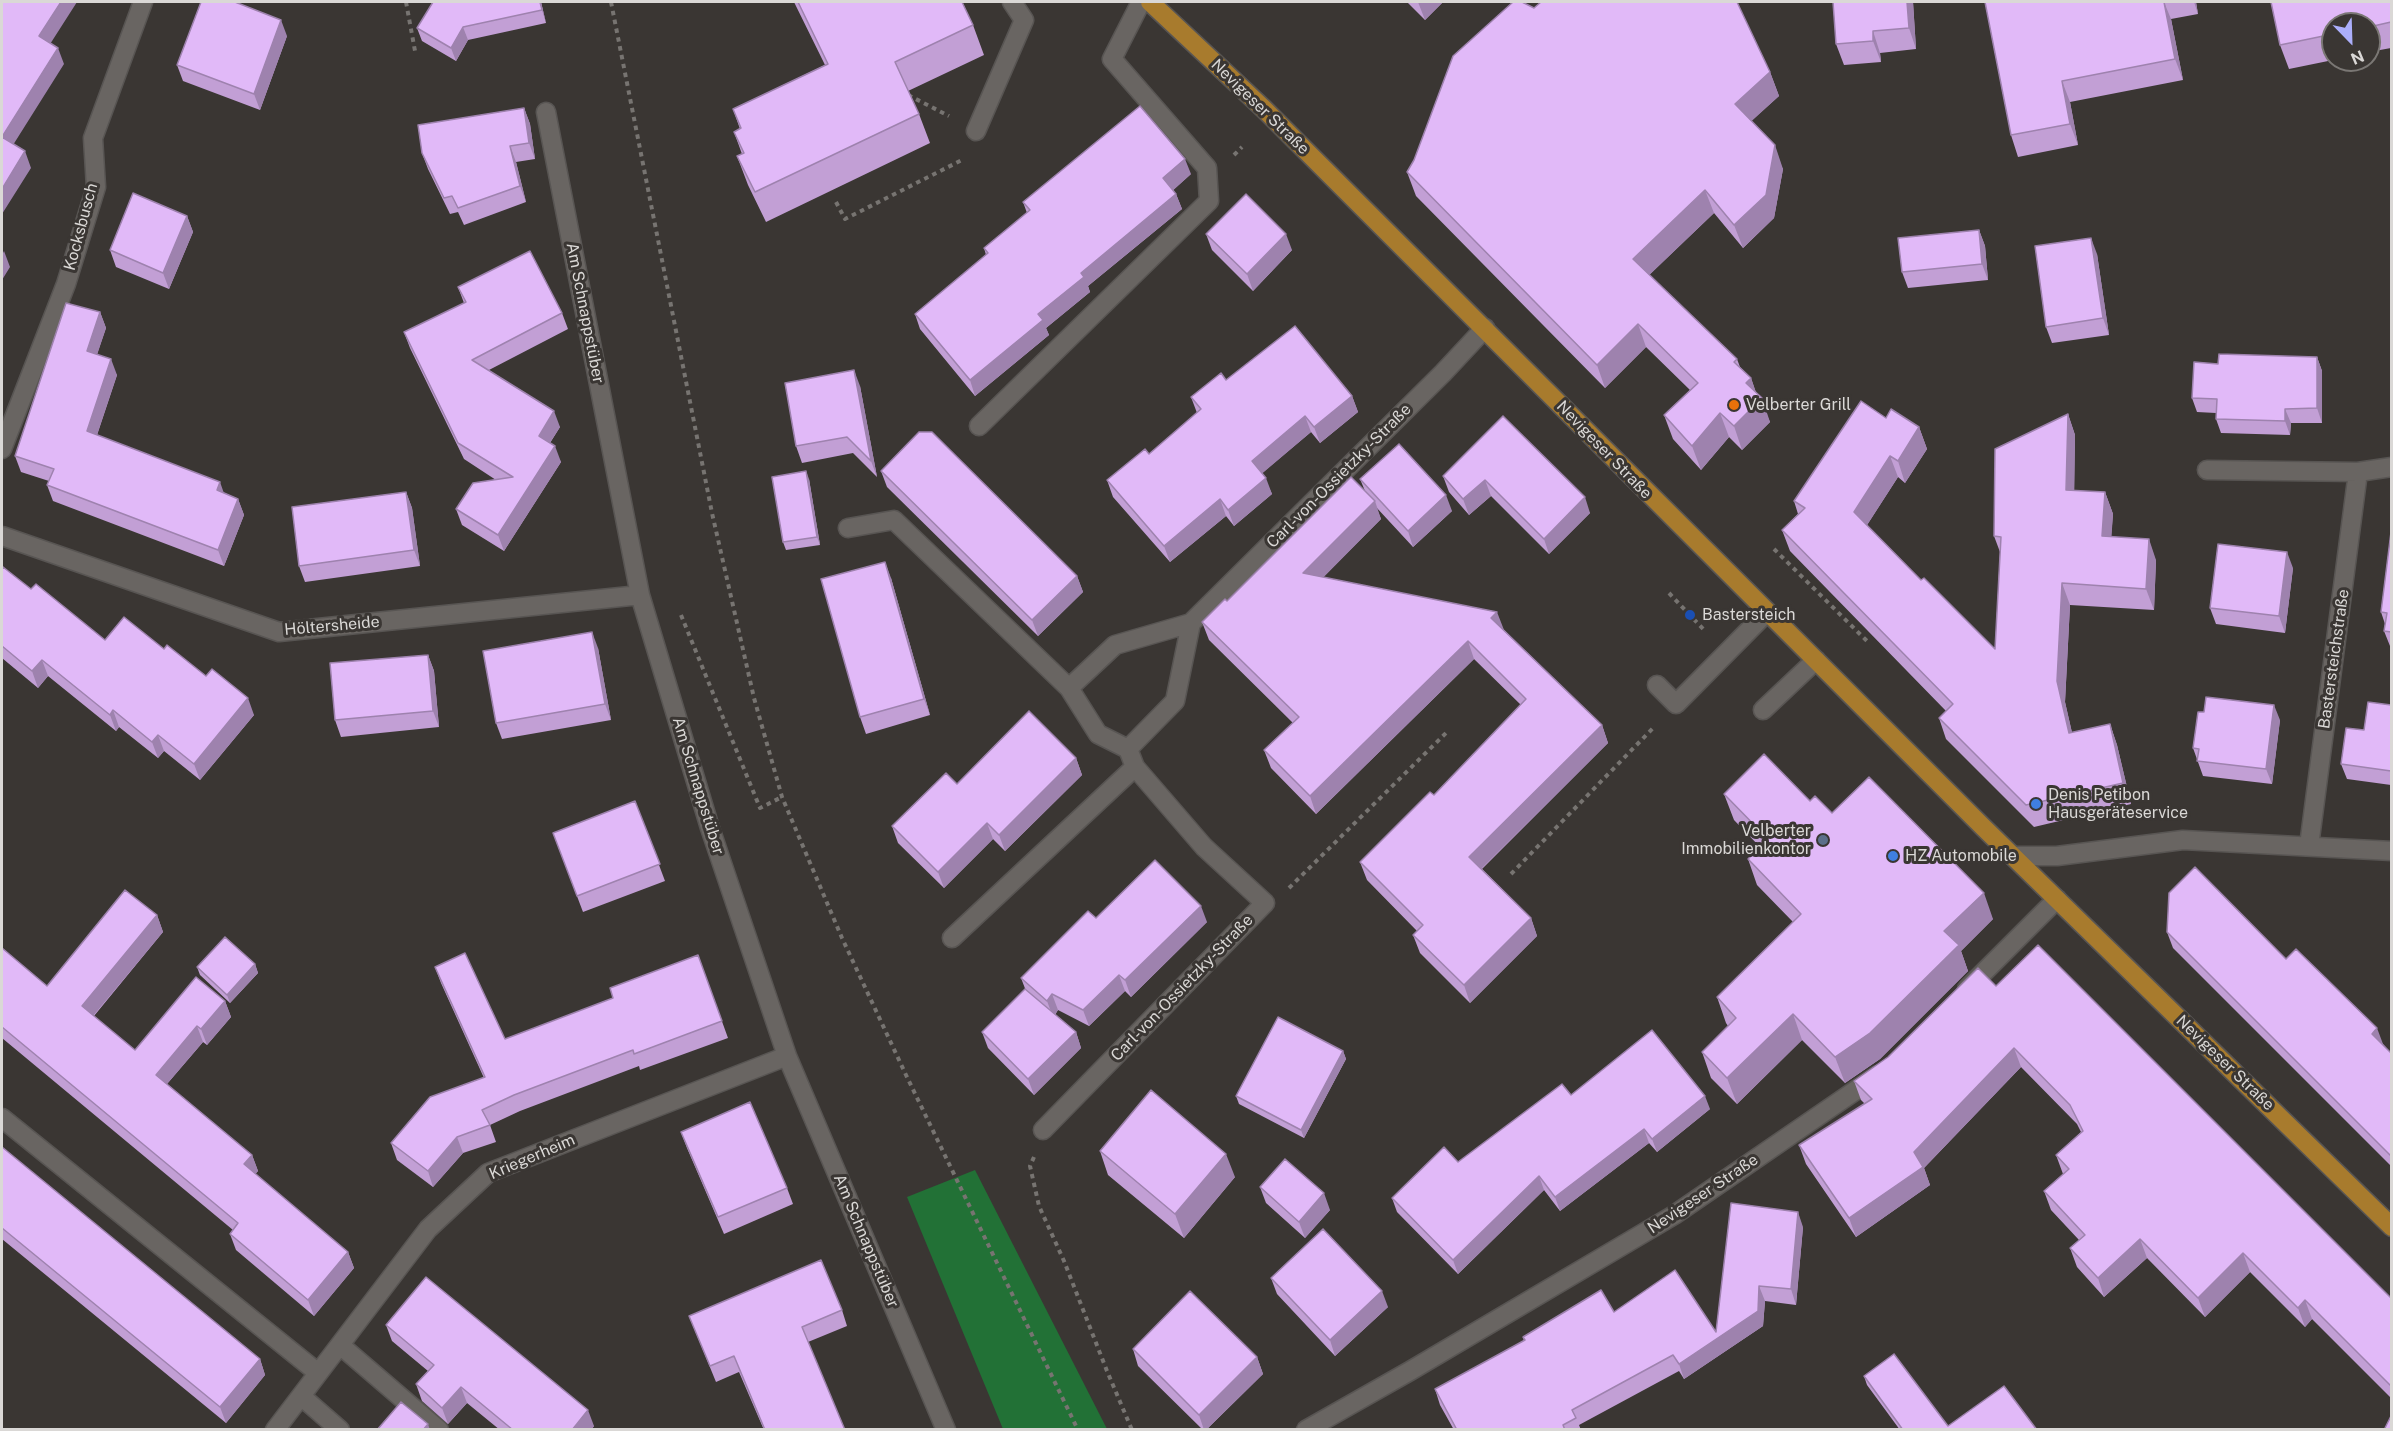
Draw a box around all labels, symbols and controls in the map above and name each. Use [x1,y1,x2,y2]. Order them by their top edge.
north arrow [2321,12,2381,72]
text: N [2348,46,2367,68]
street label: Nevigeser Straße [1207,55,1313,159]
street label: Kocksbusch [60,181,102,273]
street label: Am Schnappstüber [562,241,608,385]
place label: Velberter Grill [1746,395,1851,415]
street label: Nevigeser Straße [1552,397,1656,503]
marker: Velberter Grill [1727,398,1741,412]
street label: Carl-von-Ossietzky-Straße [1263,400,1415,552]
street label: Bastersteichstraße [2315,588,2353,730]
place label: Bastersteich [1702,605,1795,625]
marker: Bastersteich [1683,608,1697,622]
street label: Höltersheide [284,612,380,640]
street label: Am Schnappstüber [668,715,728,857]
place label: Denis Petibon Hausgeräteservice [2048,785,2188,823]
marker: Denis Petibon Hausgeräteservice [2029,797,2043,811]
place label: Velberter Immobilienkontor [1681,821,1811,859]
marker: Velberter Immobilienkontor [1816,833,1830,847]
place label: HZ Automobile [1905,846,2017,866]
marker: HZ Automobile [1886,849,1900,863]
street label: Carl-von-Ossietzky-Straße [1107,911,1257,1065]
street label: Nevigeser Straße [2172,1011,2278,1115]
street label: Kriegerheim [486,1130,578,1184]
street label: Nevigeser Straße [1644,1150,1762,1238]
street label: Am Schnappstüber [829,1171,903,1311]

